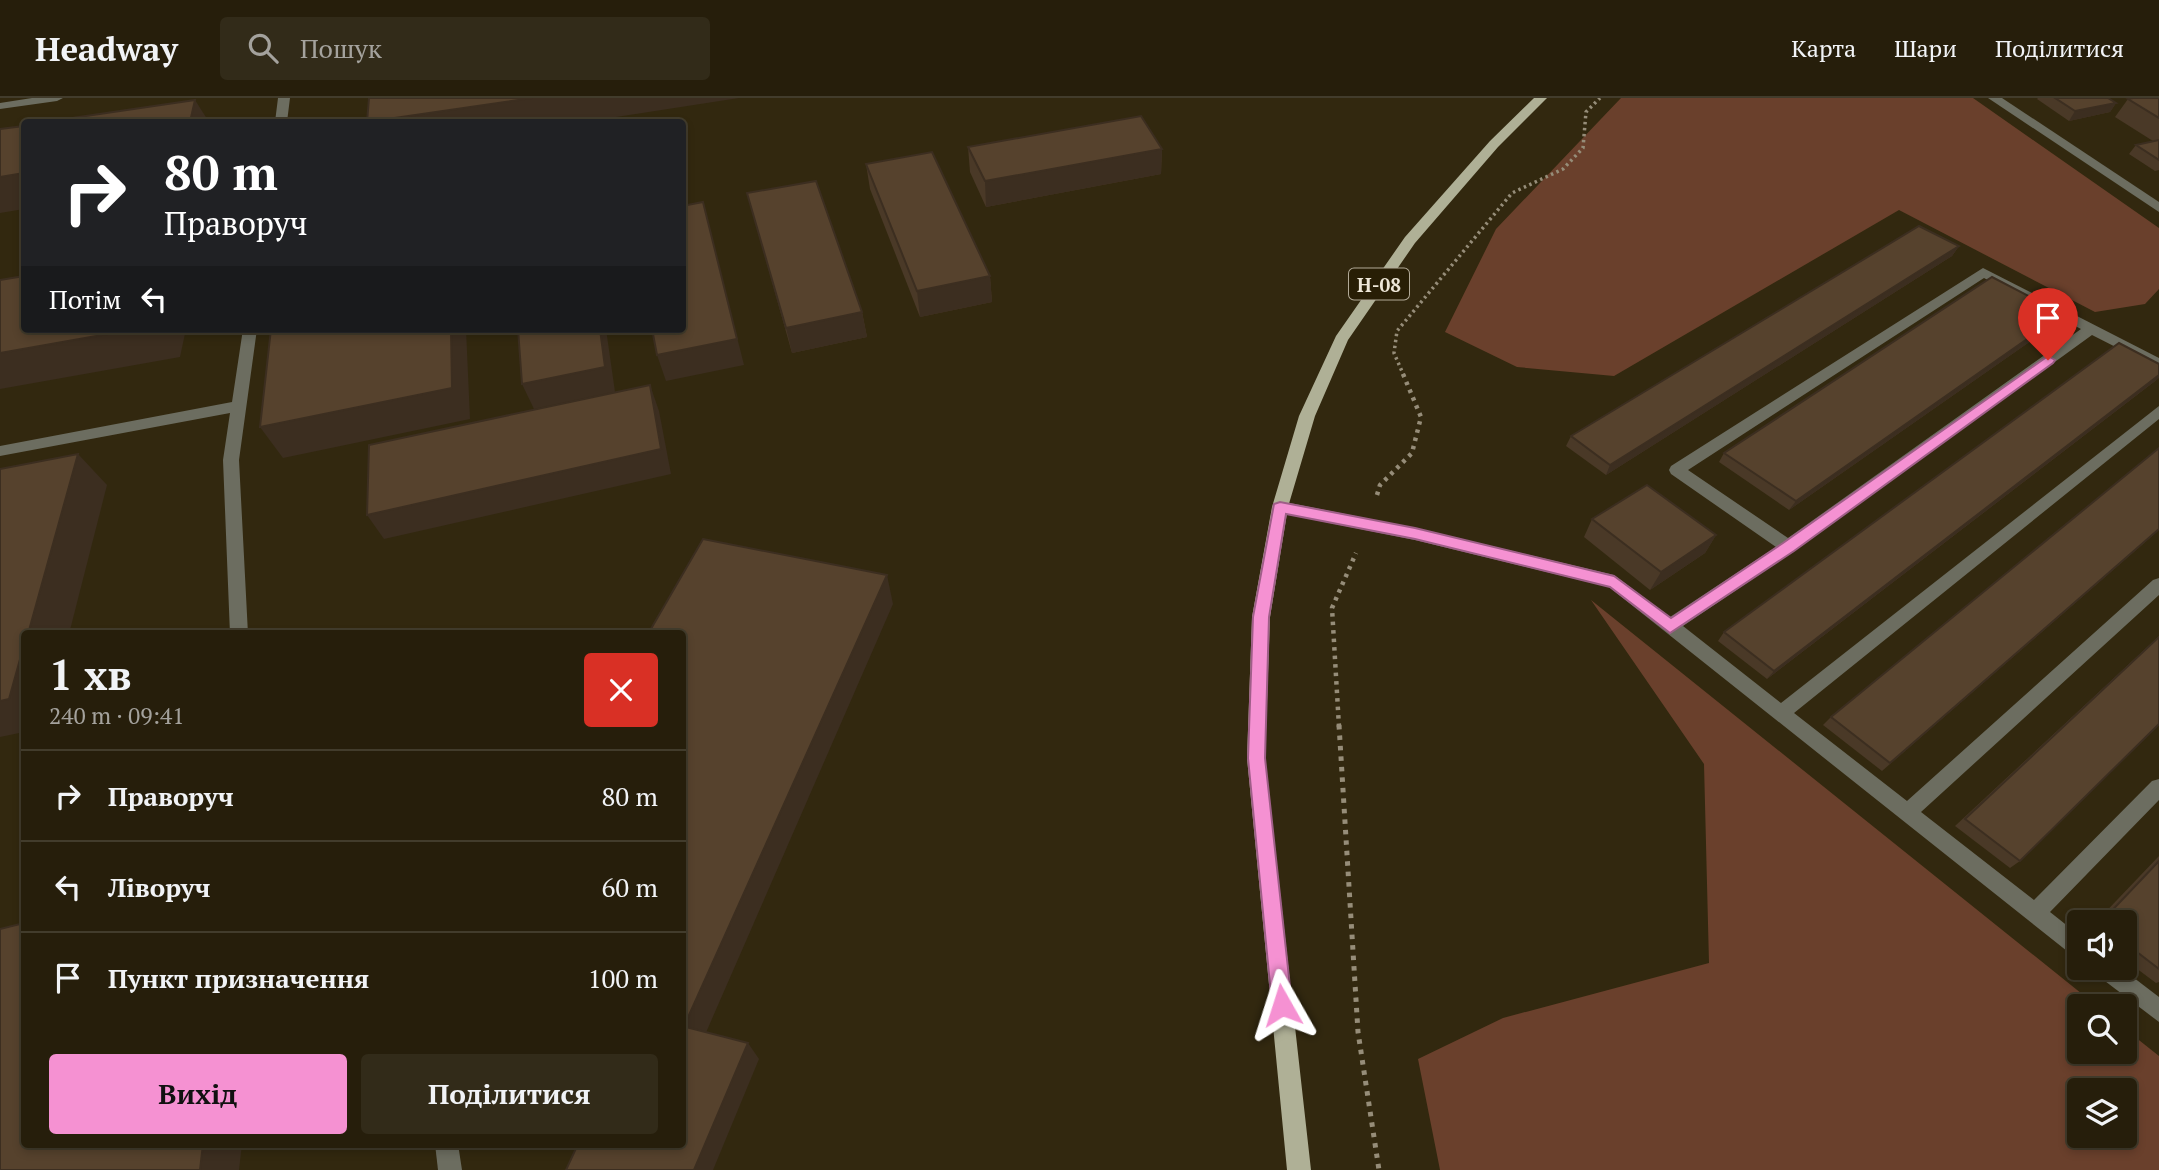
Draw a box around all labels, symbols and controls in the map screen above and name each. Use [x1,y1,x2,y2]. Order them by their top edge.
search box [220,17,710,80]
text: Headway [35,27,178,70]
icon: search [244,29,282,67]
text: Пошук [300,31,382,65]
text: Карта [1791,32,1856,64]
text: Шари [1894,32,1957,64]
text: Поділитися [1995,32,2124,64]
text: 80 m [164,139,278,204]
icon: right [49,147,140,238]
text: Праворуч [164,202,308,244]
road number: Н-08 [1349,268,1409,300]
icon: left [135,280,173,318]
text: Потім [49,282,121,316]
pin [2018,288,2078,360]
icon: arrive [2029,299,2067,337]
text: 1 хв [49,646,132,702]
button: close [584,653,658,727]
text: 240 m · 09:41 [49,700,184,731]
icon: right [49,777,87,815]
text: Праворуч [108,779,234,813]
text: 80 m [602,779,658,813]
icon: left [49,868,87,906]
text: Ліворуч [108,870,211,904]
text: 60 m [602,870,658,904]
map controls [2067,910,2137,1148]
button: sound [2067,910,2137,980]
icon: arrive [49,959,87,997]
text: Пункт призначення [108,961,369,995]
text: 100 m [588,961,658,995]
position arrow [1245,968,1319,1042]
button: search [2067,994,2137,1064]
button: Вихід [49,1054,347,1134]
button: Поділитися [361,1054,658,1134]
button: layers [2067,1078,2137,1148]

